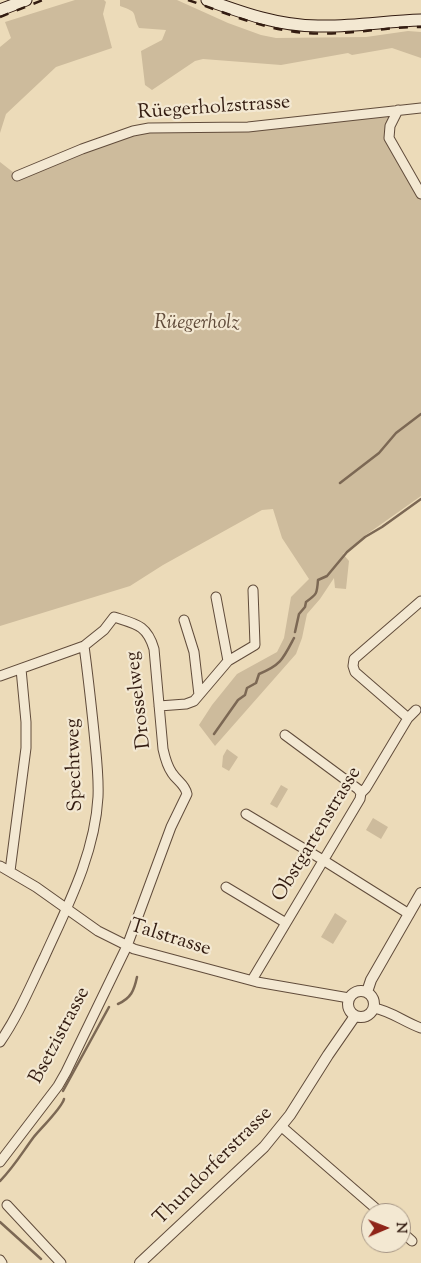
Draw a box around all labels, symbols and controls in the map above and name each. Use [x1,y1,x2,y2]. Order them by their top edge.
street label: Rüegerholzstrasse [137,92,291,126]
park label: Rüegerholz [154,313,240,337]
street label: Drosselweg [122,650,158,750]
street label: Spechtweg [62,718,90,812]
street label: Obstgartenstrasse [268,763,368,907]
street label: Talstrasse [127,915,213,963]
street label: Bsetzistrasse [25,983,97,1089]
street label: Thundorferstrasse [150,1103,278,1231]
north arrow [361,1203,411,1253]
text: N [390,1222,410,1234]

